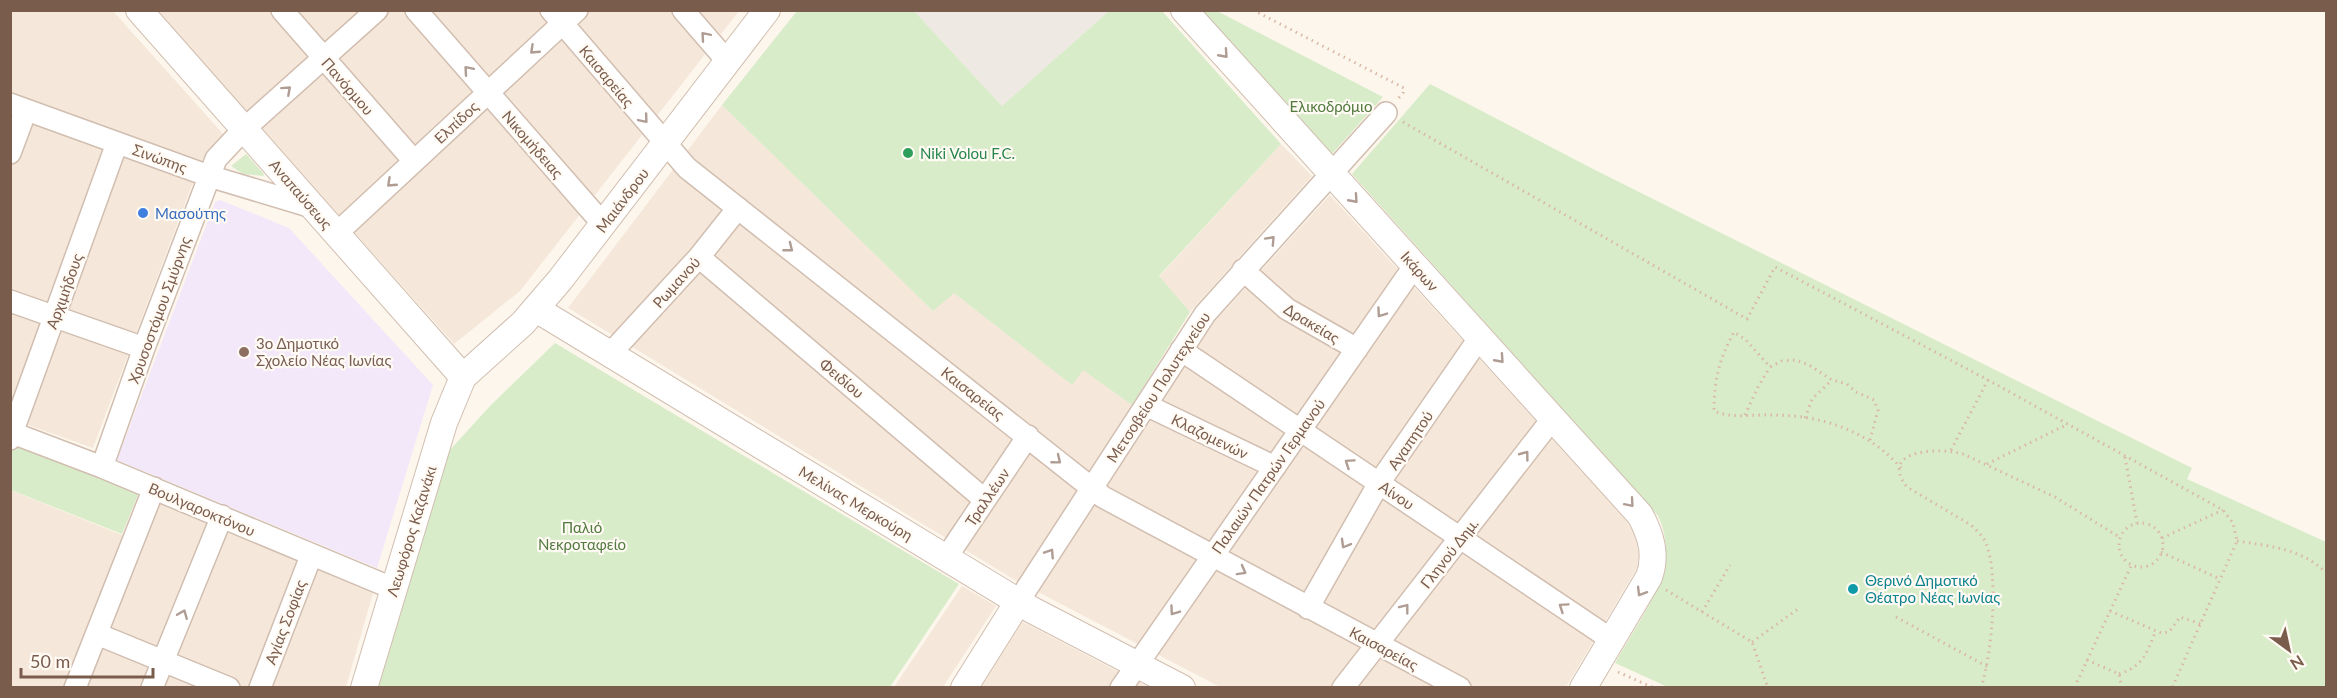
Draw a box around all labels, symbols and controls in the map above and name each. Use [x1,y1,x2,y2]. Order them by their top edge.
one-way arrow [701,32,712,43]
street label: Καισαρείας [576,41,638,111]
one-way arrow [530,43,540,54]
one-way arrow [1217,47,1228,58]
street label: Πανόρμου [318,54,378,118]
one-way arrow [464,66,475,77]
one-way arrow [280,86,291,97]
street label: Ελπίδος [430,97,482,147]
park label: Ελικοδρόμιο [1289,97,1373,115]
street label: Νικομήδειας [499,107,567,181]
one-way arrow [636,112,647,123]
street label: Σινώπης [130,140,190,176]
place label: Niki Volou F.C. [920,144,1015,162]
marker: Niki Volou F.C. [901,146,915,160]
street label: Αναπαύσεως [266,156,336,232]
street label: Μαιάνδρου [592,164,652,236]
one-way arrow [387,175,398,186]
one-way arrow [1347,192,1358,203]
place label: Μασούτης [155,204,226,222]
marker: Μασούτης [136,206,150,220]
street label: Χρυσοστόμου Σμύρνης [124,234,194,386]
one-way arrow [1264,236,1275,247]
one-way arrow [782,241,793,252]
street label: Ικάρων [1397,247,1443,295]
street label: Αρχιμήδους [42,251,86,331]
street label: Ρωμανού [648,253,704,311]
street label: Δρακείας [1281,299,1343,347]
one-way arrow [1377,307,1388,318]
street label: Μετσοβείου Πολυτεχνείου [1103,308,1213,466]
place label: 3ο Δημοτικό Σχολείο Νέας Ιωνίας [256,334,391,369]
marker: 3ο Δημοτικό Σχολείο Νέας Ιωνίας [237,345,251,359]
one-way arrow [1492,351,1503,362]
street label: Φειδίου [816,354,868,402]
street label: Καισαρείας [938,363,1008,423]
street label: Παλαιών Πατρών Γερμανού [1208,395,1328,557]
street label: Αγαπητού [1384,407,1436,473]
street label: Κλαζομενών [1169,410,1252,462]
one-way arrow [1518,450,1529,461]
one-way arrow [1050,453,1061,464]
one-way arrow [1345,459,1356,470]
street label: Μελίνας Μερκούρη [796,462,916,544]
street label: Λεωφόρος Καζανάκι [382,463,440,599]
street label: Τραλλέων [961,464,1013,529]
street label: Αίνου [1376,477,1418,513]
street label: Βουλγαροκτόνου [146,478,258,540]
one-way arrow [1623,496,1634,507]
street label: Γληνού Δημ. [1416,515,1482,591]
park label: Παλιό Νεκροταφείο [538,518,626,553]
one-way arrow [1340,538,1352,548]
one-way arrow [1043,549,1054,560]
one-way arrow [1235,564,1246,575]
place label: Θερινό Δημοτικό Θέατρο Νέας Ιωνίας [1865,571,2000,606]
street label: Αγίας Σοφίας [261,577,309,667]
marker: Θερινό Δημοτικό Θέατρο Νέας Ιωνίας [1846,582,1860,596]
one-way arrow [1636,586,1648,596]
one-way arrow [1559,603,1570,614]
one-way arrow [1398,604,1409,615]
one-way arrow [1170,605,1181,616]
one-way arrow [176,609,188,620]
north arrow [2259,620,2319,680]
street label: Καισαρείας [1347,622,1421,674]
scale bar [21,641,153,679]
text: 50 m [30,650,70,672]
text: N [2287,652,2308,674]

